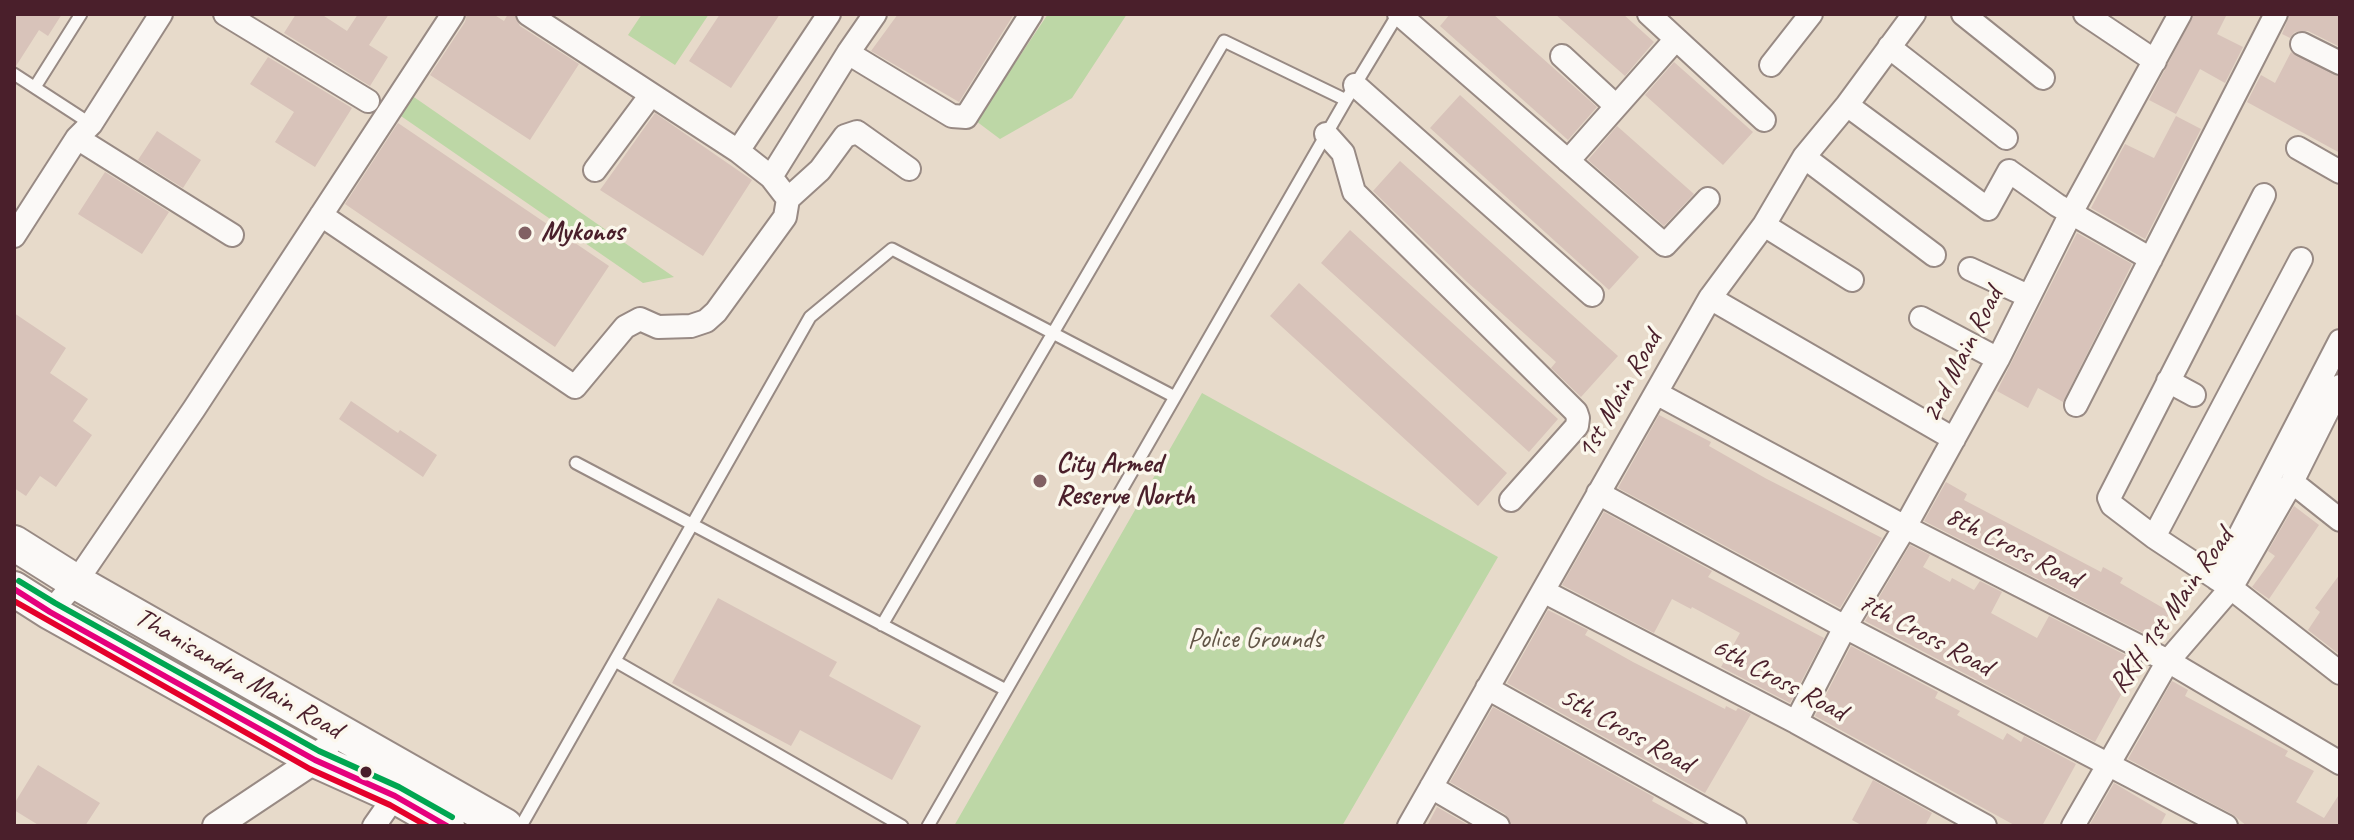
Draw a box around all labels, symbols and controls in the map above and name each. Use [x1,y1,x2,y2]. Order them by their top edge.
place label: Mykonos [541,216,624,250]
marker: Mykonos [516,224,534,242]
street label: 2nd Main Road [1915,282,2011,428]
street label: 1st Main Road [1570,325,1670,465]
place label: City Armed Reserve North [1056,448,1195,514]
marker: City Armed Reserve North [1031,472,1049,490]
street label: 8th Cross Road [1940,500,2086,596]
street label: RKH 1st Main Road [2103,522,2241,700]
street label: 7th Cross Road [1852,586,1998,684]
street label: Thanisandra Main Road [128,601,348,747]
park label: Police Grounds [1188,623,1322,657]
street label: 6th Cross Road [1706,631,1852,729]
street label: 5th Cross Road [1553,681,1699,781]
unlabelled marker [358,764,374,780]

